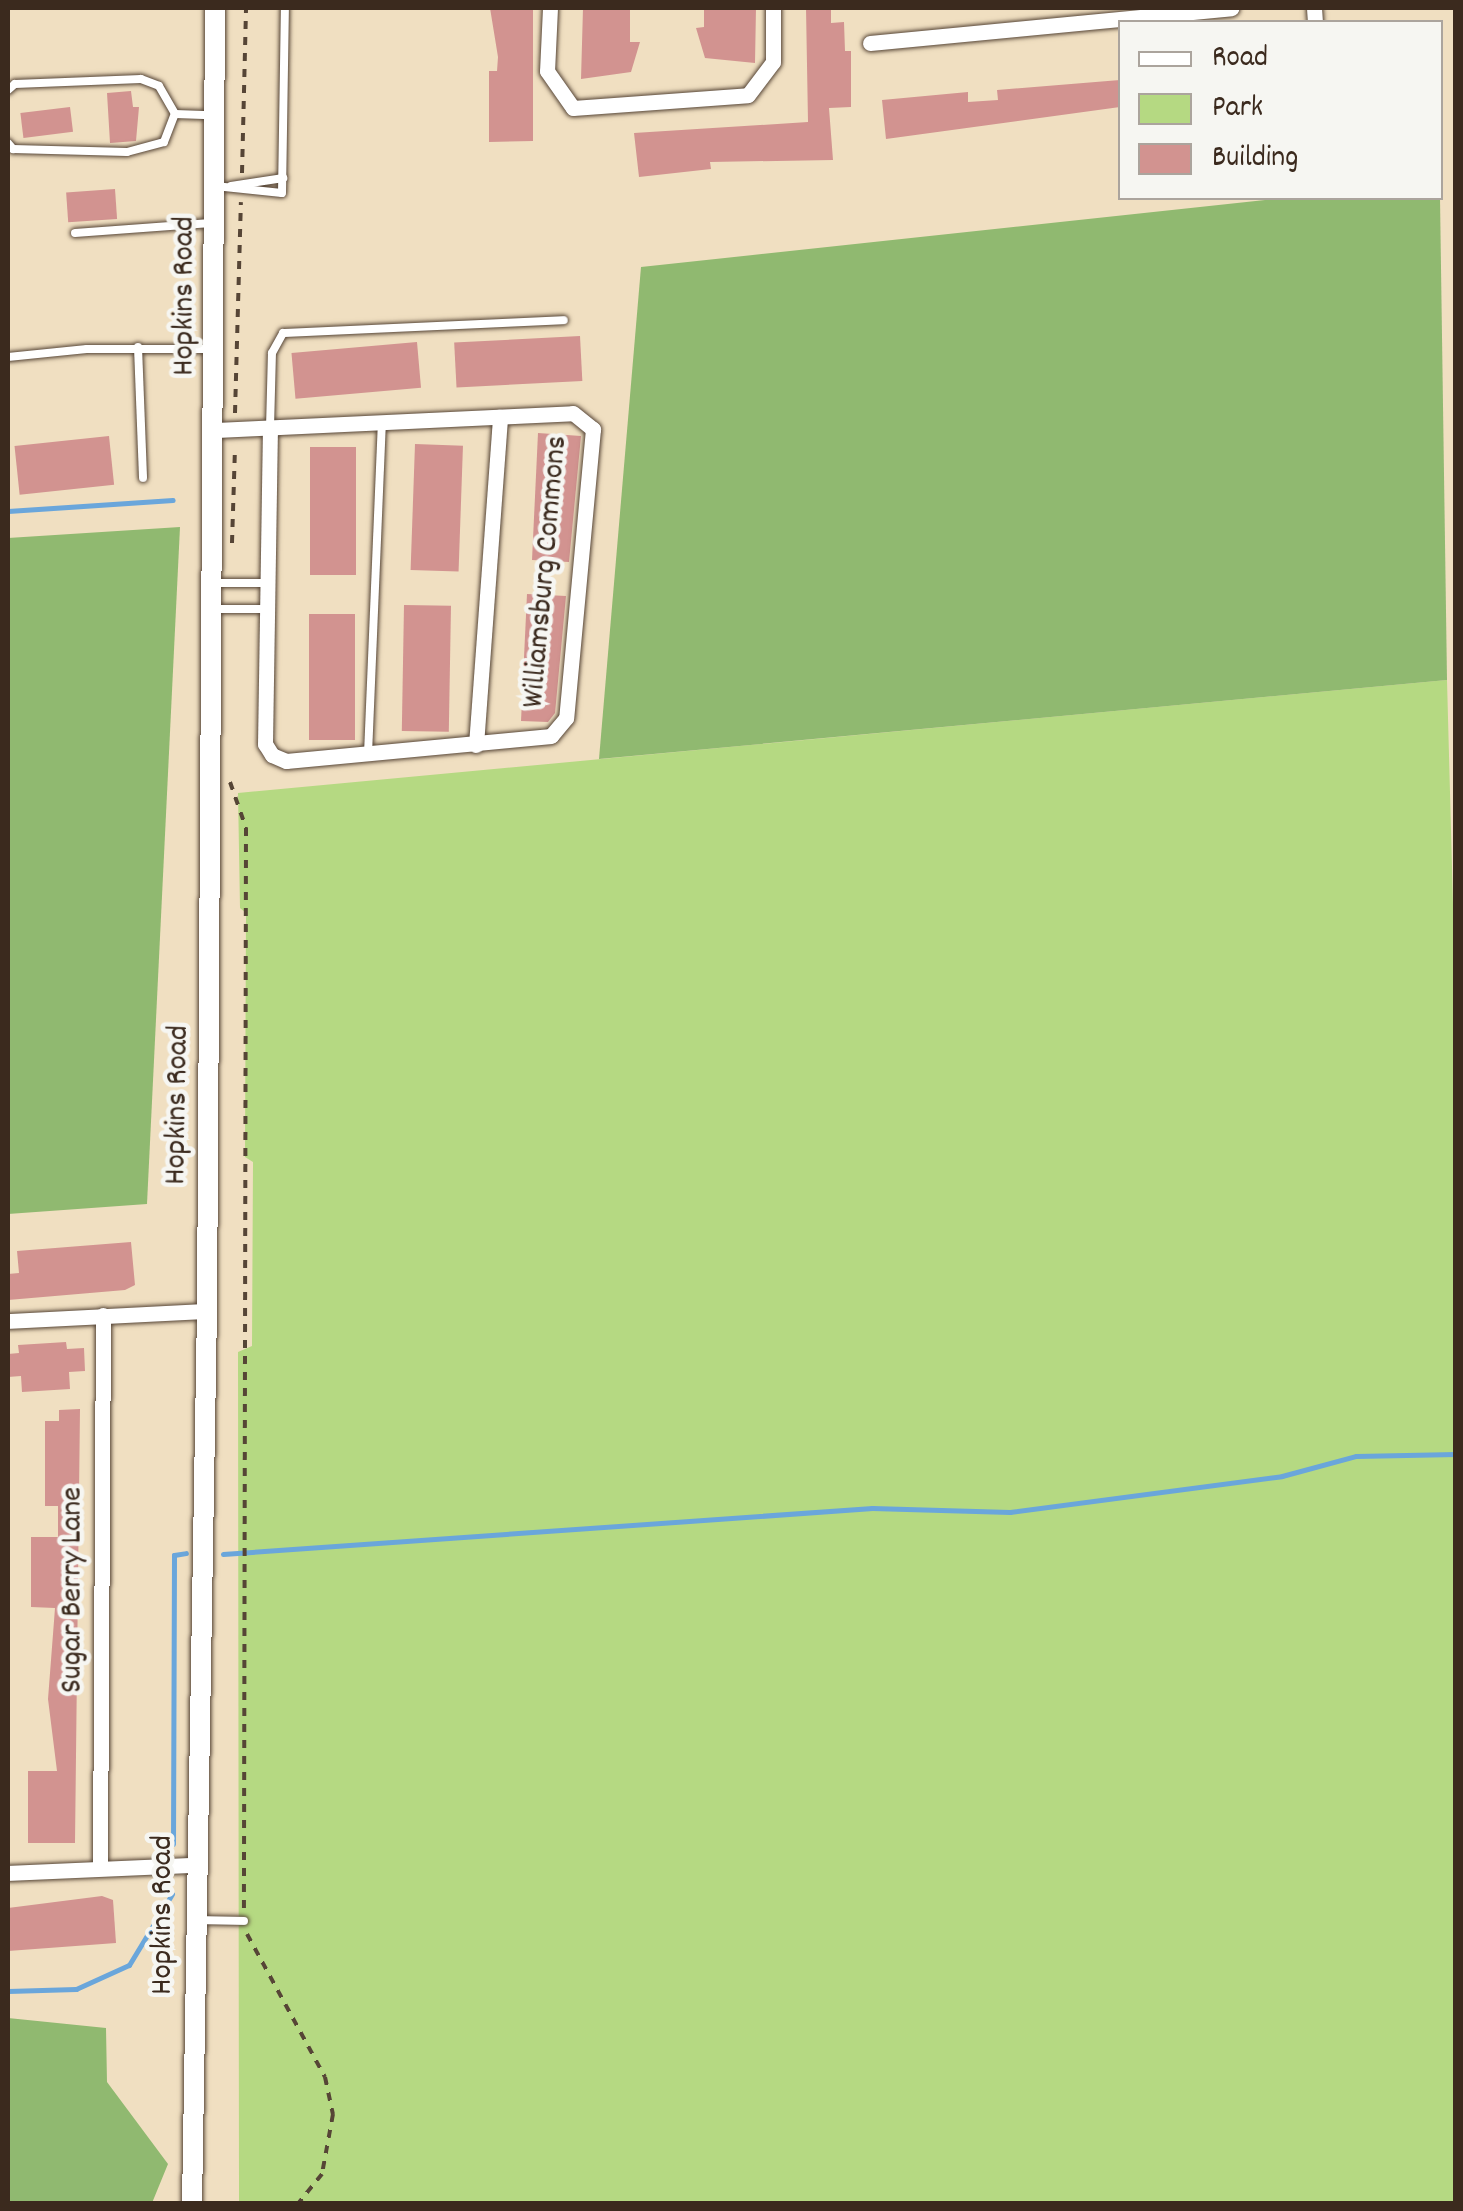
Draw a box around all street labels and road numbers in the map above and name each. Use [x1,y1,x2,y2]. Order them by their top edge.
street label: Hopkins Road [167,216,205,376]
street label: Williamsburg Commons [516,434,578,710]
street label: Hopkins Road [158,1025,200,1185]
street label: Sugar Berry Lane [55,1487,93,1693]
street label: Hopkins Road [145,1835,183,1995]

